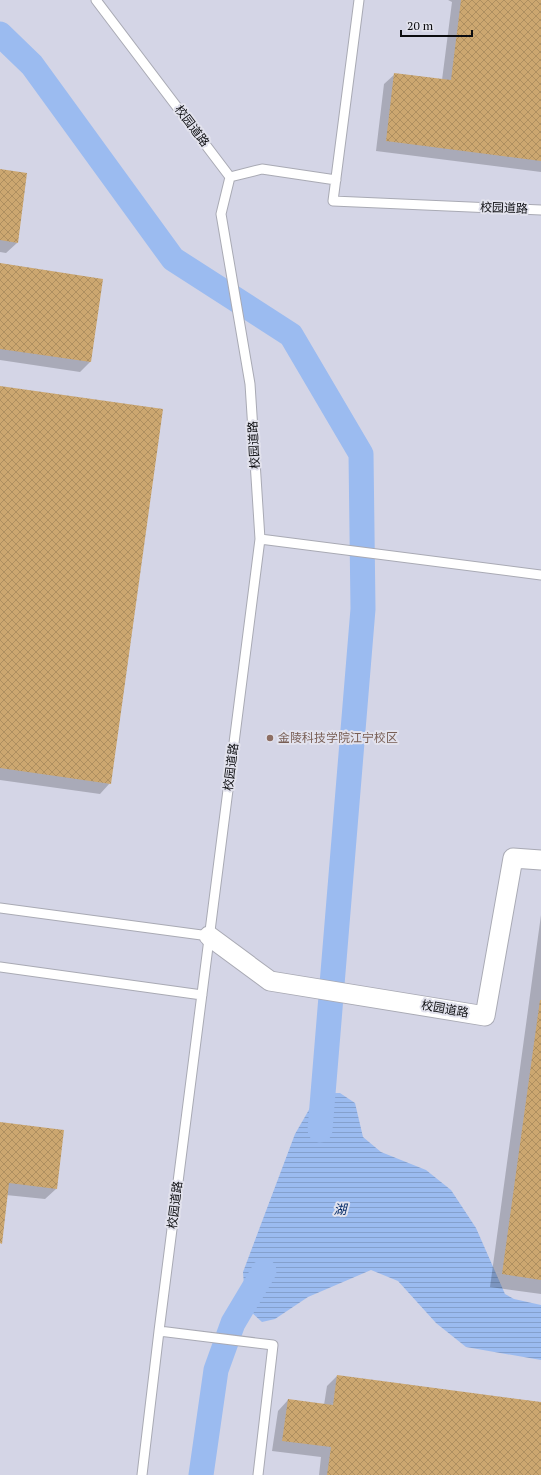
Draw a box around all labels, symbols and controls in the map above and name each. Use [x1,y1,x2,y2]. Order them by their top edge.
scale bar [401,12,472,38]
text: 20 m [407,18,434,33]
street label: 校园道路 [172,102,213,149]
street label: 校园道路 [480,199,528,216]
street label: 校园道路 [245,421,262,469]
place label: 金陵科技学院江宁校区 [278,730,398,745]
marker: 金陵科技学院江宁校区 [265,733,275,743]
street label: 校园道路 [220,742,241,792]
street label: 校园道路 [420,997,470,1020]
street label: 校园道路 [164,1180,185,1230]
water label: 湖 [333,1200,348,1218]

